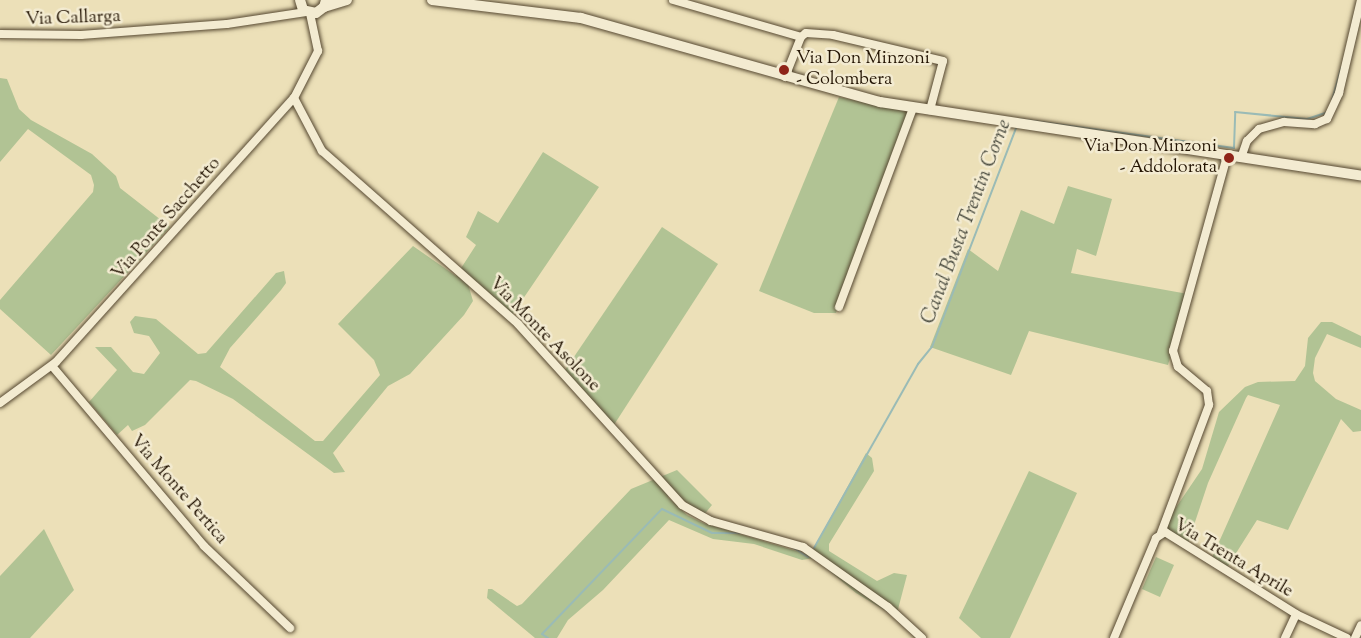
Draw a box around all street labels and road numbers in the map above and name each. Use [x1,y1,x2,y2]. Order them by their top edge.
street label: Via Callarga [25,7,121,31]
street label: Via Ponte Sacchetto [108,154,226,284]
street label: Via Monte Asolone [484,273,604,397]
street label: Via Monte Pertica [125,431,231,549]
street label: Via Trenta Aprile [1170,515,1296,603]

